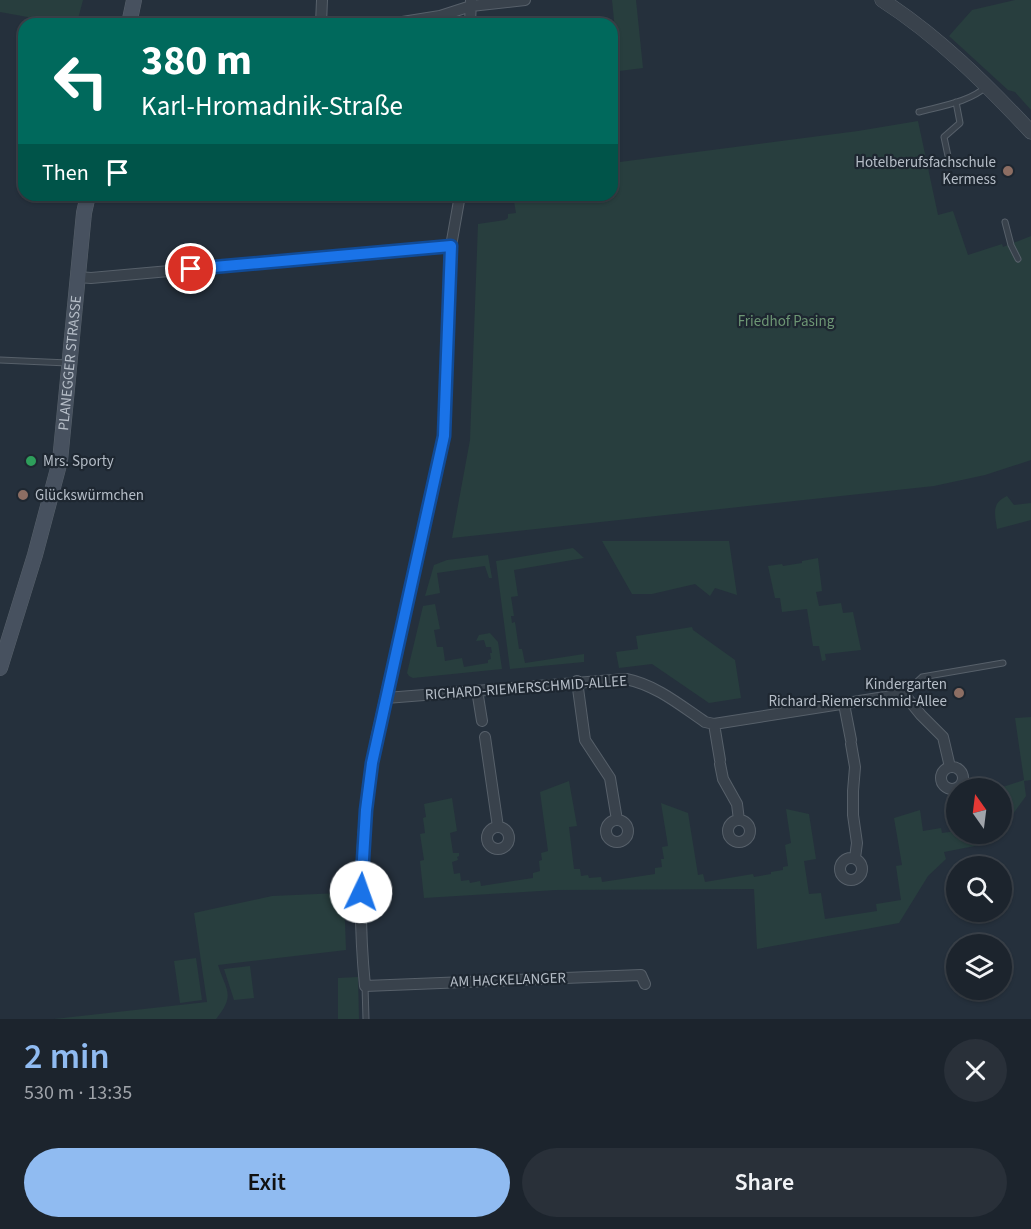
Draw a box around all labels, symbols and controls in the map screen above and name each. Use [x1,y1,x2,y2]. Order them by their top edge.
text: 380 m [141,31,252,91]
icon: left [42,42,120,120]
text: Karl-Hromadnik-Straße [141,87,403,126]
place label: Hotelberufsfachschule Kermess [855,152,996,190]
icon: arrive [101,156,134,189]
text: Then [42,157,89,189]
marker: Hotelberufsfachschule Kermess [1001,164,1015,178]
pin [165,243,216,294]
icon: arrive [174,252,207,285]
street label: PLANEGGER STRASSE [52,294,86,432]
park label: Friedhof Pasing [738,311,835,332]
place label: Mrs. Sporty [43,451,114,472]
marker: Mrs. Sporty [24,454,38,468]
place label: Glückswürmchen [35,485,144,506]
marker: Glückswürmchen [16,488,30,502]
street label: RICHARD-RIEMERSCHMID-ALLEE [424,670,628,706]
place label: Kindergarten Richard-Riemerschmid-Allee [768,674,947,712]
marker: Kindergarten Richard-Riemerschmid-Allee [952,686,966,700]
north arrow [946,778,1012,844]
map controls [946,778,1012,1000]
button: search [946,856,1012,922]
position arrow [329,860,393,924]
button: layers [946,934,1012,1000]
street label: AM HACKELANGER [450,967,567,993]
text: 2 min [24,1031,110,1082]
button: close [944,1039,1007,1102]
text: 530 m · 13:35 [24,1079,132,1107]
button: Exit [24,1148,510,1217]
button: Share [522,1148,1007,1217]

